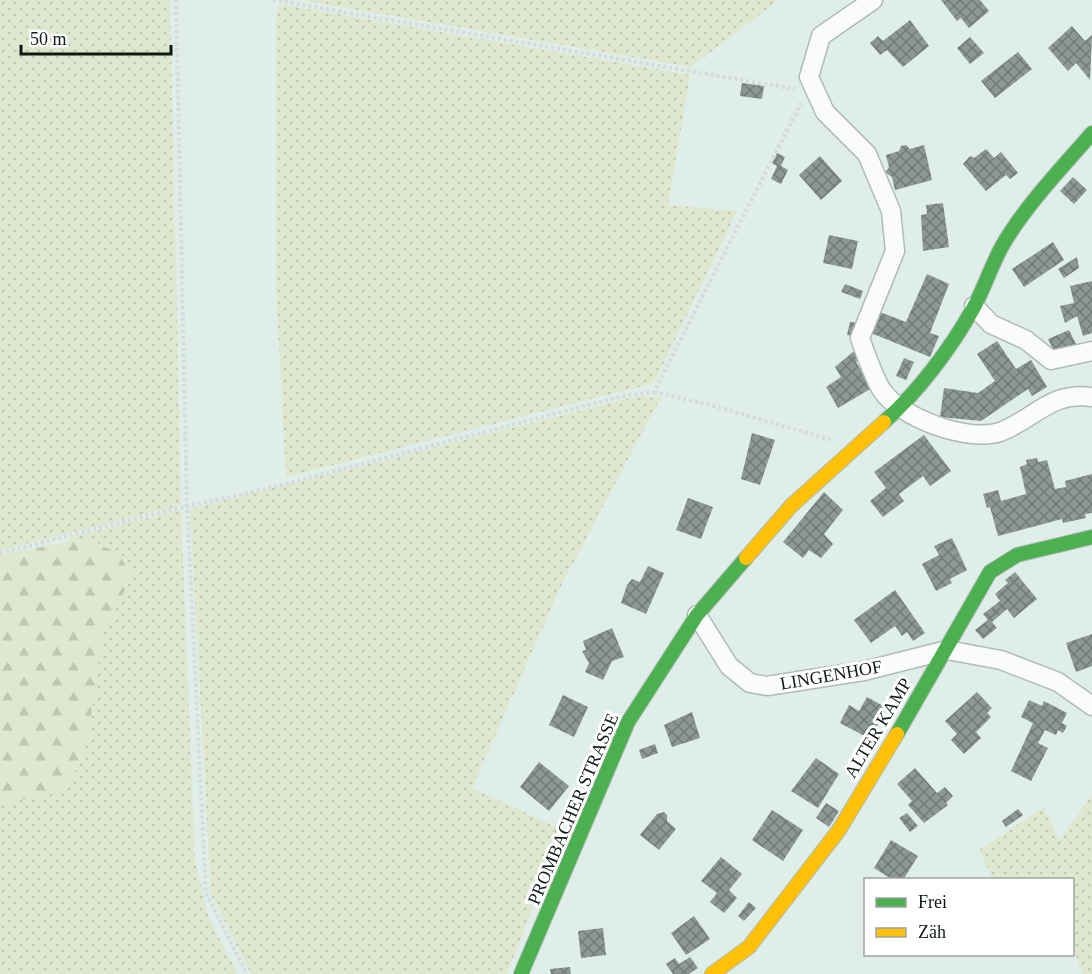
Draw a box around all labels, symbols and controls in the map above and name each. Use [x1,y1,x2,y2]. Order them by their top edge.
scale bar [21,18,171,56]
text: 50 m [30,29,67,49]
street label: LINGENHOF [779,656,883,694]
street label: ALTER KAMP [840,674,916,782]
street label: PROMBACHER STRASSE [524,710,622,908]
legend [864,878,1074,956]
text: Frei [918,892,947,912]
text: Zäh [918,922,946,942]

